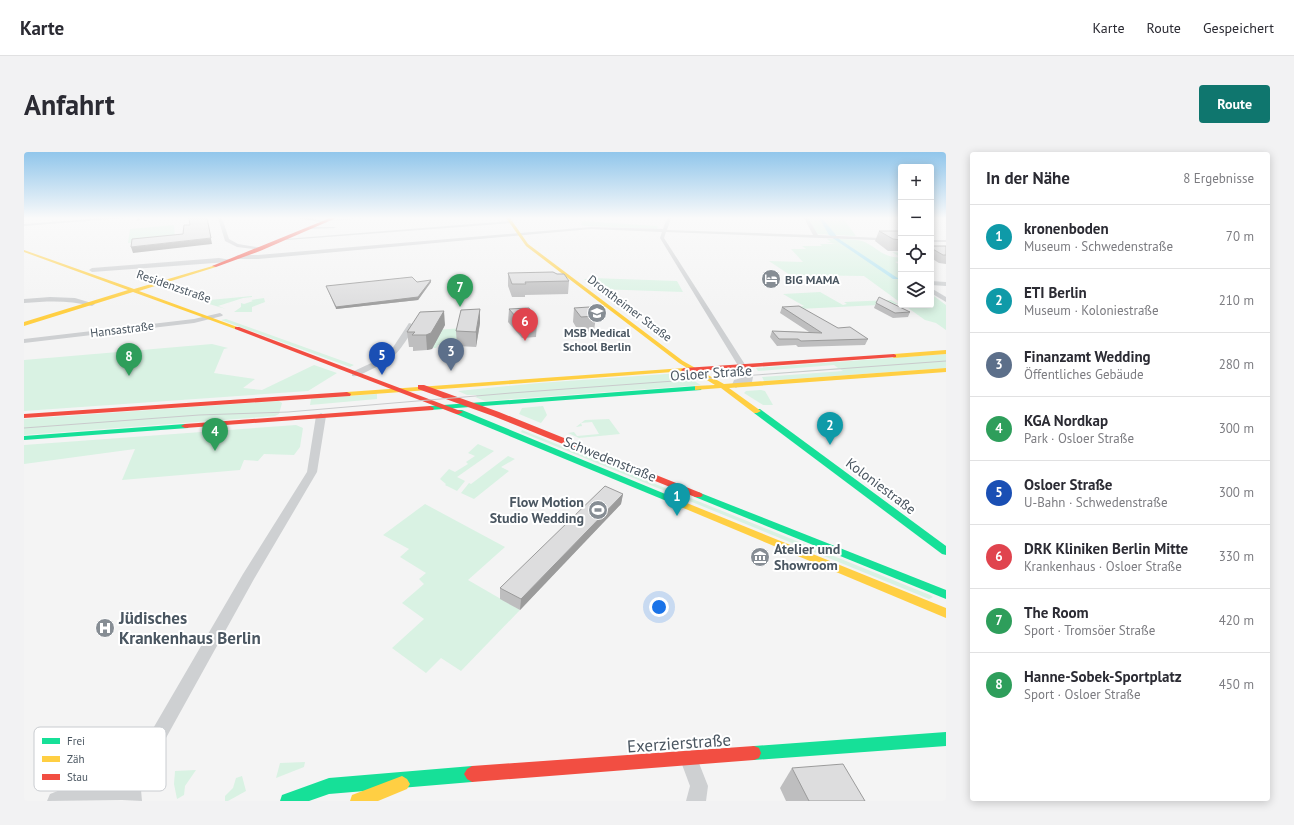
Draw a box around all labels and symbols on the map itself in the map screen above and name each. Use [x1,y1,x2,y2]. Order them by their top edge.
street label: Residenzstraße [135,266,213,306]
hotel icon: BIG MAMA [760,268,782,290]
street label: Drontheimer Straße [585,271,675,345]
place label: BIG MAMA [785,272,840,287]
pin: 7 [447,274,473,307]
school or university icon: MSB Medical School Berlin [586,302,608,324]
pin: 6 [512,308,538,341]
street label: Hansastraße [89,318,155,340]
place label: MSB Medical School Berlin [563,325,631,354]
pin: 3 [438,338,464,371]
pin: 5 [369,342,395,375]
pin: 8 [116,343,142,376]
street label: Osloer Straße [669,361,753,385]
pin: 2 [817,412,843,445]
pin: 4 [202,418,228,451]
street label: Schwedenstraße [561,432,659,486]
street label: Koloniestraße [842,454,920,518]
pin: 1 [664,483,690,516]
place label: Flow Motion Studio Wedding [490,493,584,527]
sports icon: Flow Motion Studio Wedding [587,499,609,521]
place label: Atelier und Showroom [774,540,840,574]
museum icon: Atelier und Showroom [749,546,771,568]
your location [649,597,669,617]
place label: Jüdisches Krankenhaus Berlin [118,607,261,649]
hospital icon: Jüdisches Krankenhaus Berlin [94,617,116,639]
legend [34,727,166,791]
street label: Exerzierstraße [626,728,732,758]
text: Frei [67,734,85,748]
text: Zäh [67,752,84,766]
text: Stau [67,770,88,784]

